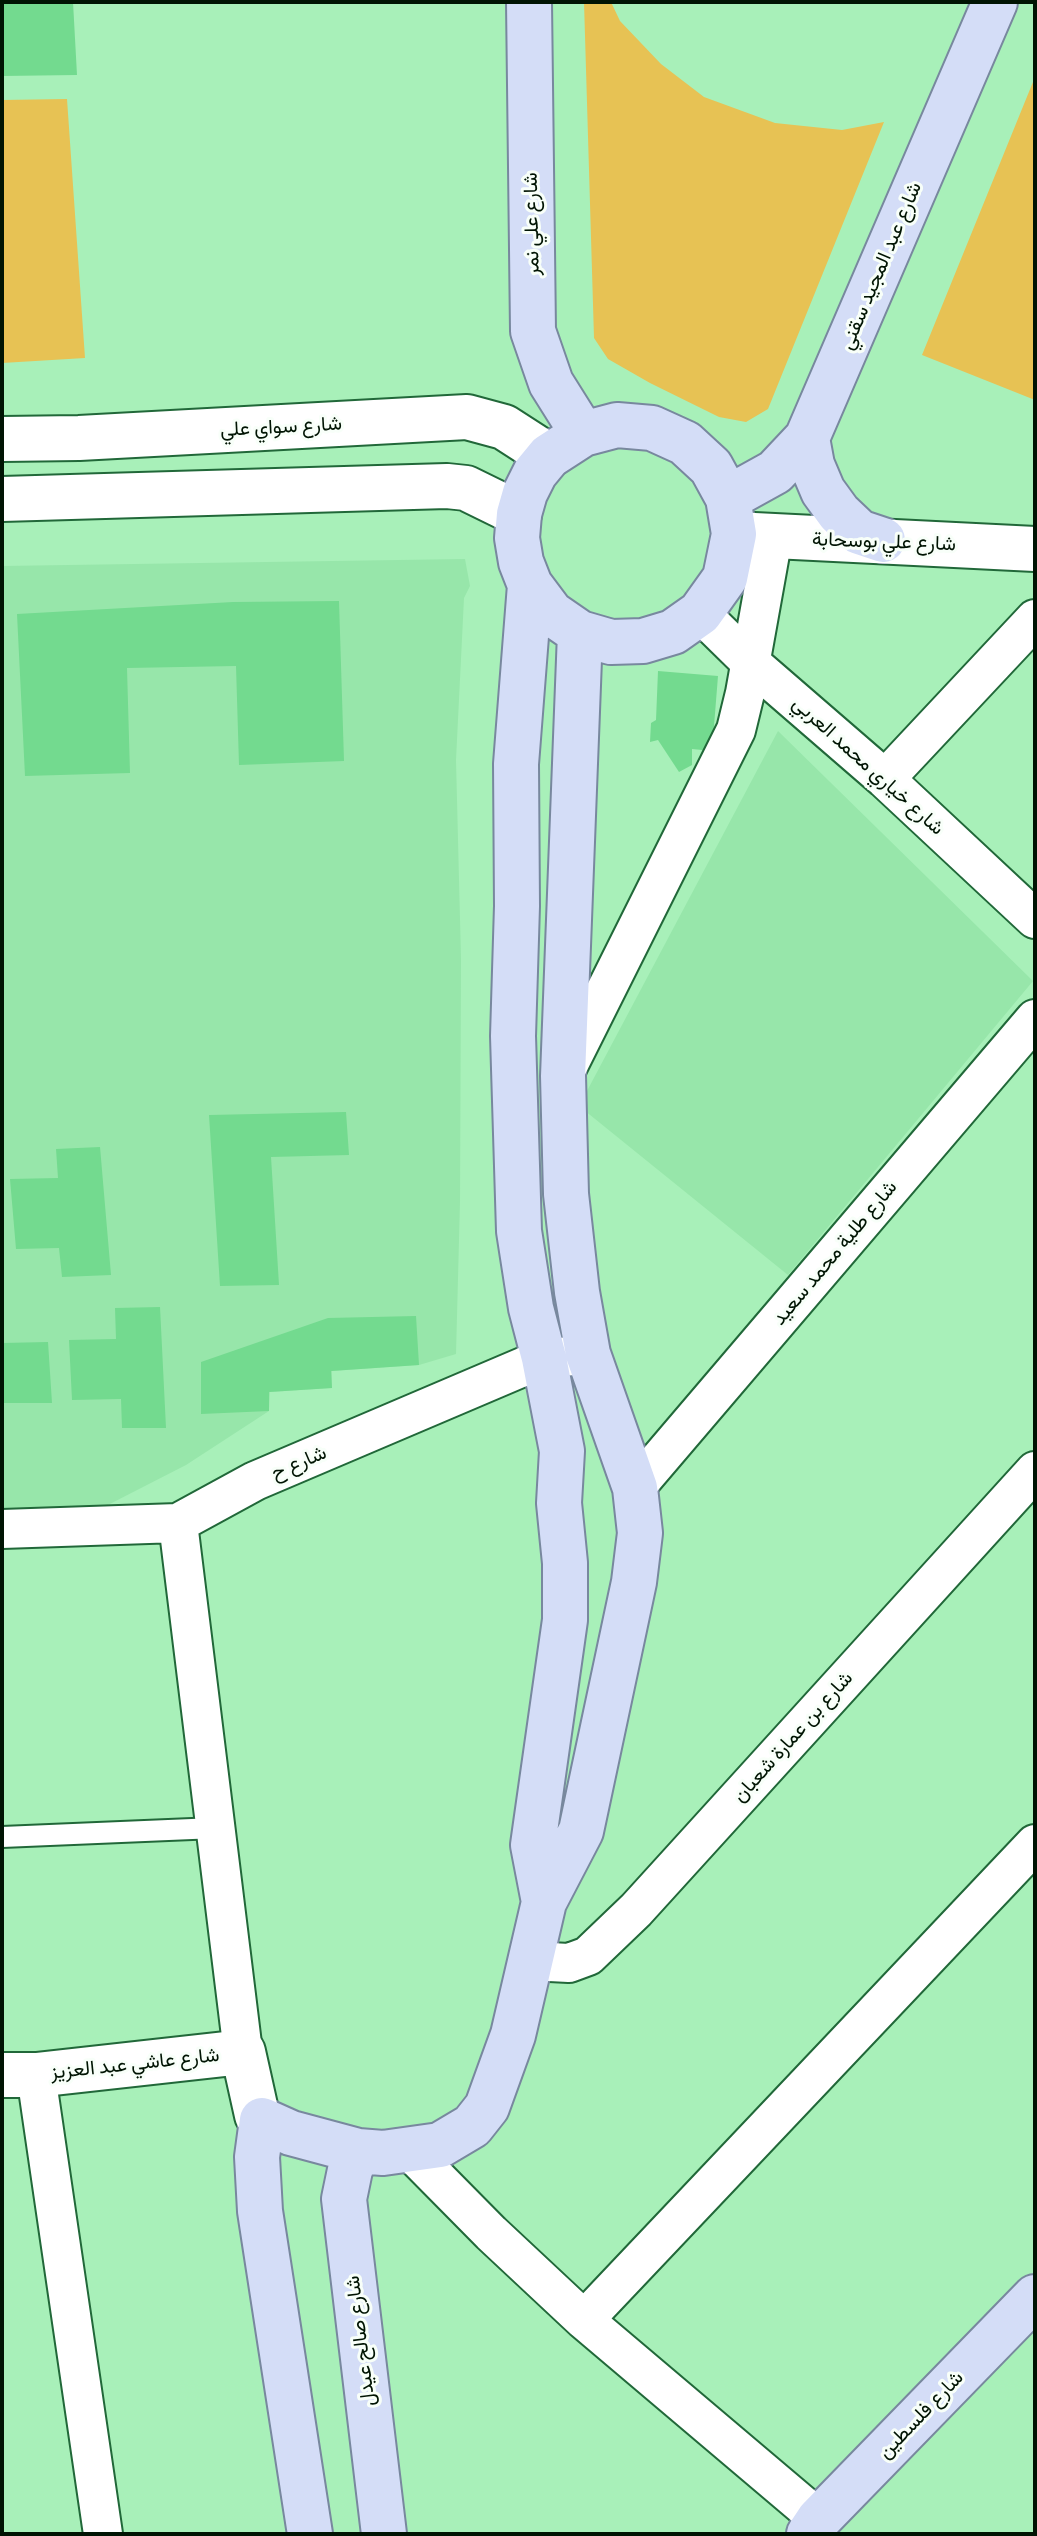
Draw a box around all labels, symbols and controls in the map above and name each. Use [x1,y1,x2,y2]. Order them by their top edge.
street label: شارع علي نمر [519,172,545,276]
street label: شارع عبد المجيد سقني [835,179,927,353]
street label: شارع سواي علي [220,412,342,442]
street label: شارع علي بوسحابة [812,527,956,557]
street label: شارع خياري محمد العربي [787,692,949,840]
street label: شارع طلية محمد سعيد [767,1176,903,1330]
street label: شارع ح [268,1441,330,1485]
street label: شارع بن عمارة شعبان [728,1667,858,1807]
street label: شارع عاشي عبد العزيز [49,2043,221,2085]
street label: شارع صالح عيدل [341,2274,381,2408]
street label: شارع فلسطين [873,2366,969,2464]

